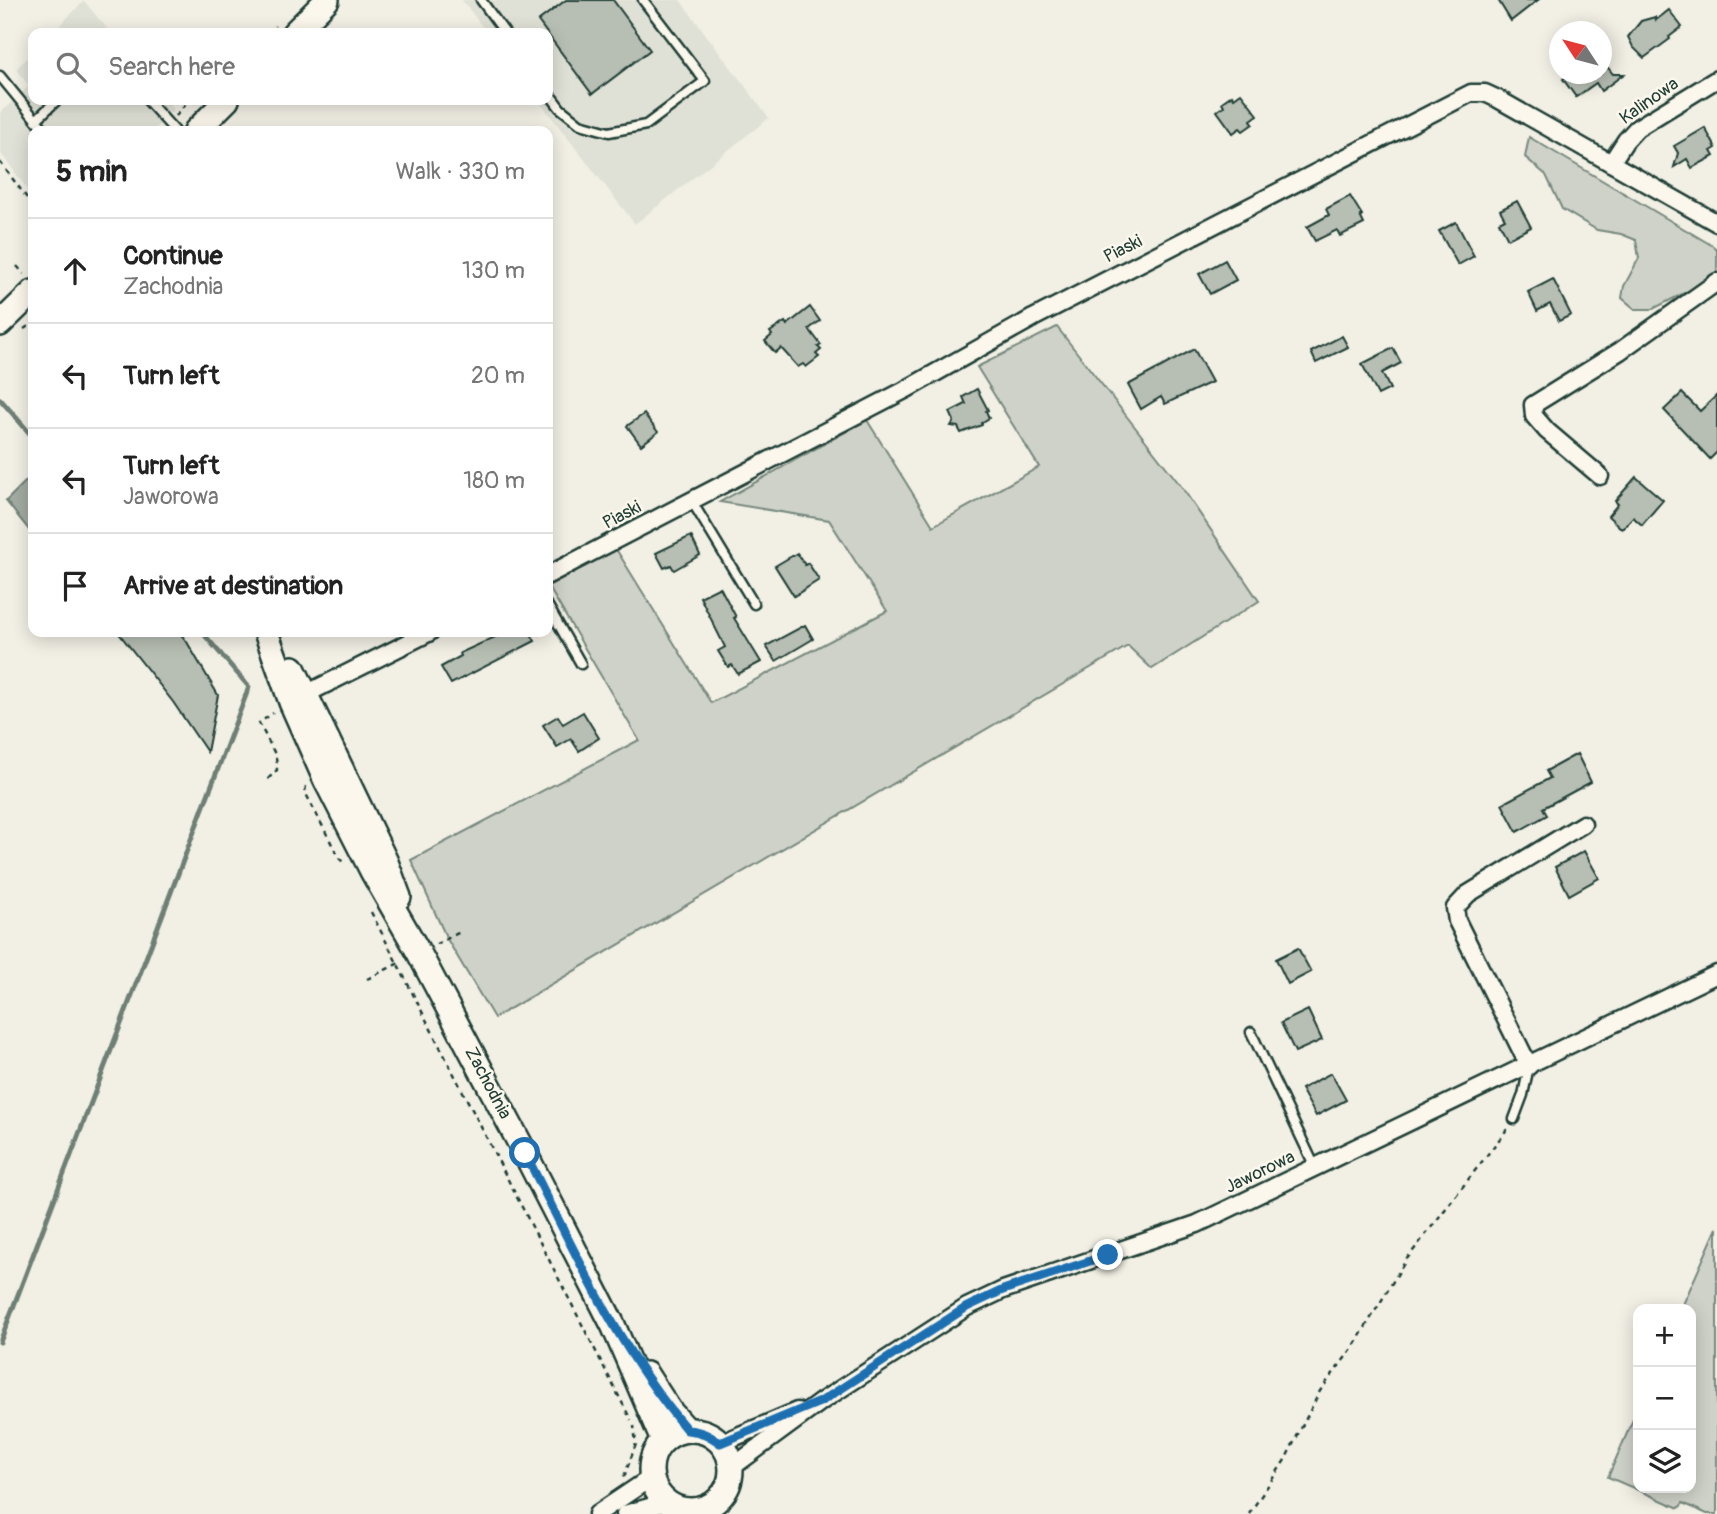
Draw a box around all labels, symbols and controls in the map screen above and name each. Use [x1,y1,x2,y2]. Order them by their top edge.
north arrow [1549,21,1612,84]
search box [28,28,553,105]
icon: search [52,48,90,86]
text: Search here [108,51,235,83]
street label: Kalinowa [1615,72,1683,130]
text: 5 min [56,153,127,190]
text: Walk · 330 m [395,157,525,186]
street label: Piaski [1100,230,1146,268]
text: Continue [123,240,223,272]
icon: ahead [56,252,94,290]
text: 130 m [462,256,525,285]
text: Zachodnia [123,272,223,301]
icon: left [56,357,94,395]
text: Turn left [123,360,219,392]
text: 20 m [471,361,525,390]
text: Turn left [123,450,219,482]
icon: left [56,462,94,500]
text: 180 m [463,466,525,495]
text: Jaworowa [123,482,219,511]
street label: Piaski [599,495,645,535]
icon: arrive [56,567,94,605]
text: Arrive at destination [123,570,343,602]
street label: Zachodnia [459,1043,517,1123]
route start [509,1137,540,1168]
street label: Jaworowa [1221,1145,1299,1199]
route end [1092,1239,1123,1270]
map controls [1633,1304,1696,1493]
button: + [1633,1304,1696,1367]
button: − [1633,1367,1696,1430]
button: layers [1633,1430,1696,1493]

